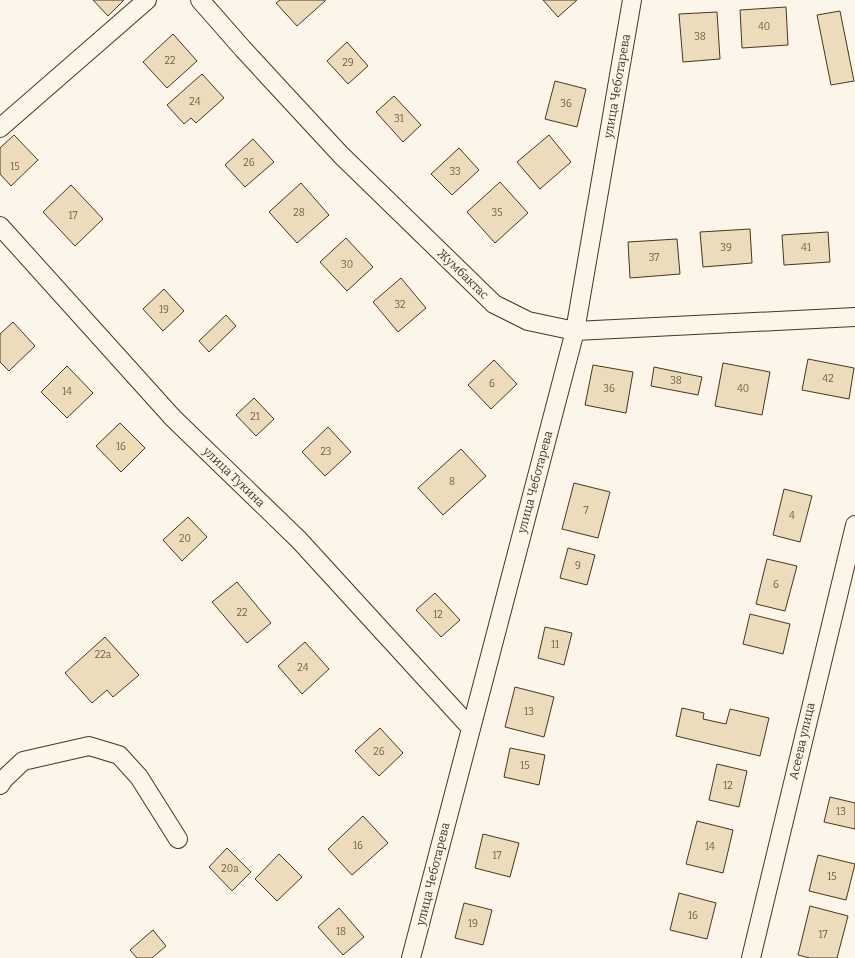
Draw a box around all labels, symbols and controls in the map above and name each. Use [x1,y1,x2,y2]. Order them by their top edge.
house number: 40 [758,21,770,33]
house number: 38 [694,31,706,43]
street label: улица Чеботарева [601,32,633,140]
house number: 22 [165,55,175,67]
house number: 29 [342,57,354,69]
house number: 24 [189,96,201,108]
house number: 36 [560,98,572,110]
house number: 31 [394,113,404,125]
house number: 26 [243,157,255,169]
house number: 15 [10,161,20,173]
house number: 33 [449,166,461,178]
house number: 28 [293,207,305,219]
house number: 35 [491,207,503,219]
house number: 17 [69,210,77,222]
house number: 39 [720,242,732,254]
house number: 41 [801,242,811,254]
street label: Жумбактас [434,246,492,302]
house number: 37 [649,252,659,264]
house number: 30 [341,259,353,271]
house number: 32 [394,299,406,311]
house number: 19 [159,304,169,316]
house number: 42 [822,373,834,385]
house number: 38 [670,375,682,387]
house number: 6 [489,378,495,390]
house number: 36 [603,383,615,395]
house number: 40 [737,383,749,395]
house number: 14 [62,386,72,398]
house number: 21 [250,411,260,423]
street label: улица Чеботарева [514,429,556,536]
house number: 16 [116,441,126,453]
street label: улица Тукина [200,443,268,510]
house number: 23 [320,446,332,458]
house number: 8 [449,476,455,488]
house number: 7 [583,505,589,517]
house number: 4 [789,510,795,522]
house number: 20 [179,533,191,545]
house number: 9 [575,560,581,572]
house number: 6 [773,579,779,591]
house number: 22 [237,607,247,619]
house number: 12 [433,609,443,621]
house number: 11 [551,639,559,651]
house number: 22а [95,649,112,661]
house number: 24 [297,662,309,674]
street label: Асеева улица [786,701,818,781]
house number: 13 [524,706,534,718]
house number: 26 [373,746,385,758]
house number: 15 [520,760,530,772]
house number: 12 [723,780,733,792]
house number: 13 [836,806,846,818]
street label: улица Чеботарева [413,821,453,928]
house number: 16 [353,840,363,852]
house number: 14 [705,841,715,853]
house number: 17 [493,850,501,862]
house number: 20а [221,863,239,875]
house number: 15 [827,871,837,883]
house number: 16 [688,910,698,922]
house number: 19 [468,918,478,930]
house number: 18 [336,926,346,938]
house number: 17 [819,929,827,941]

